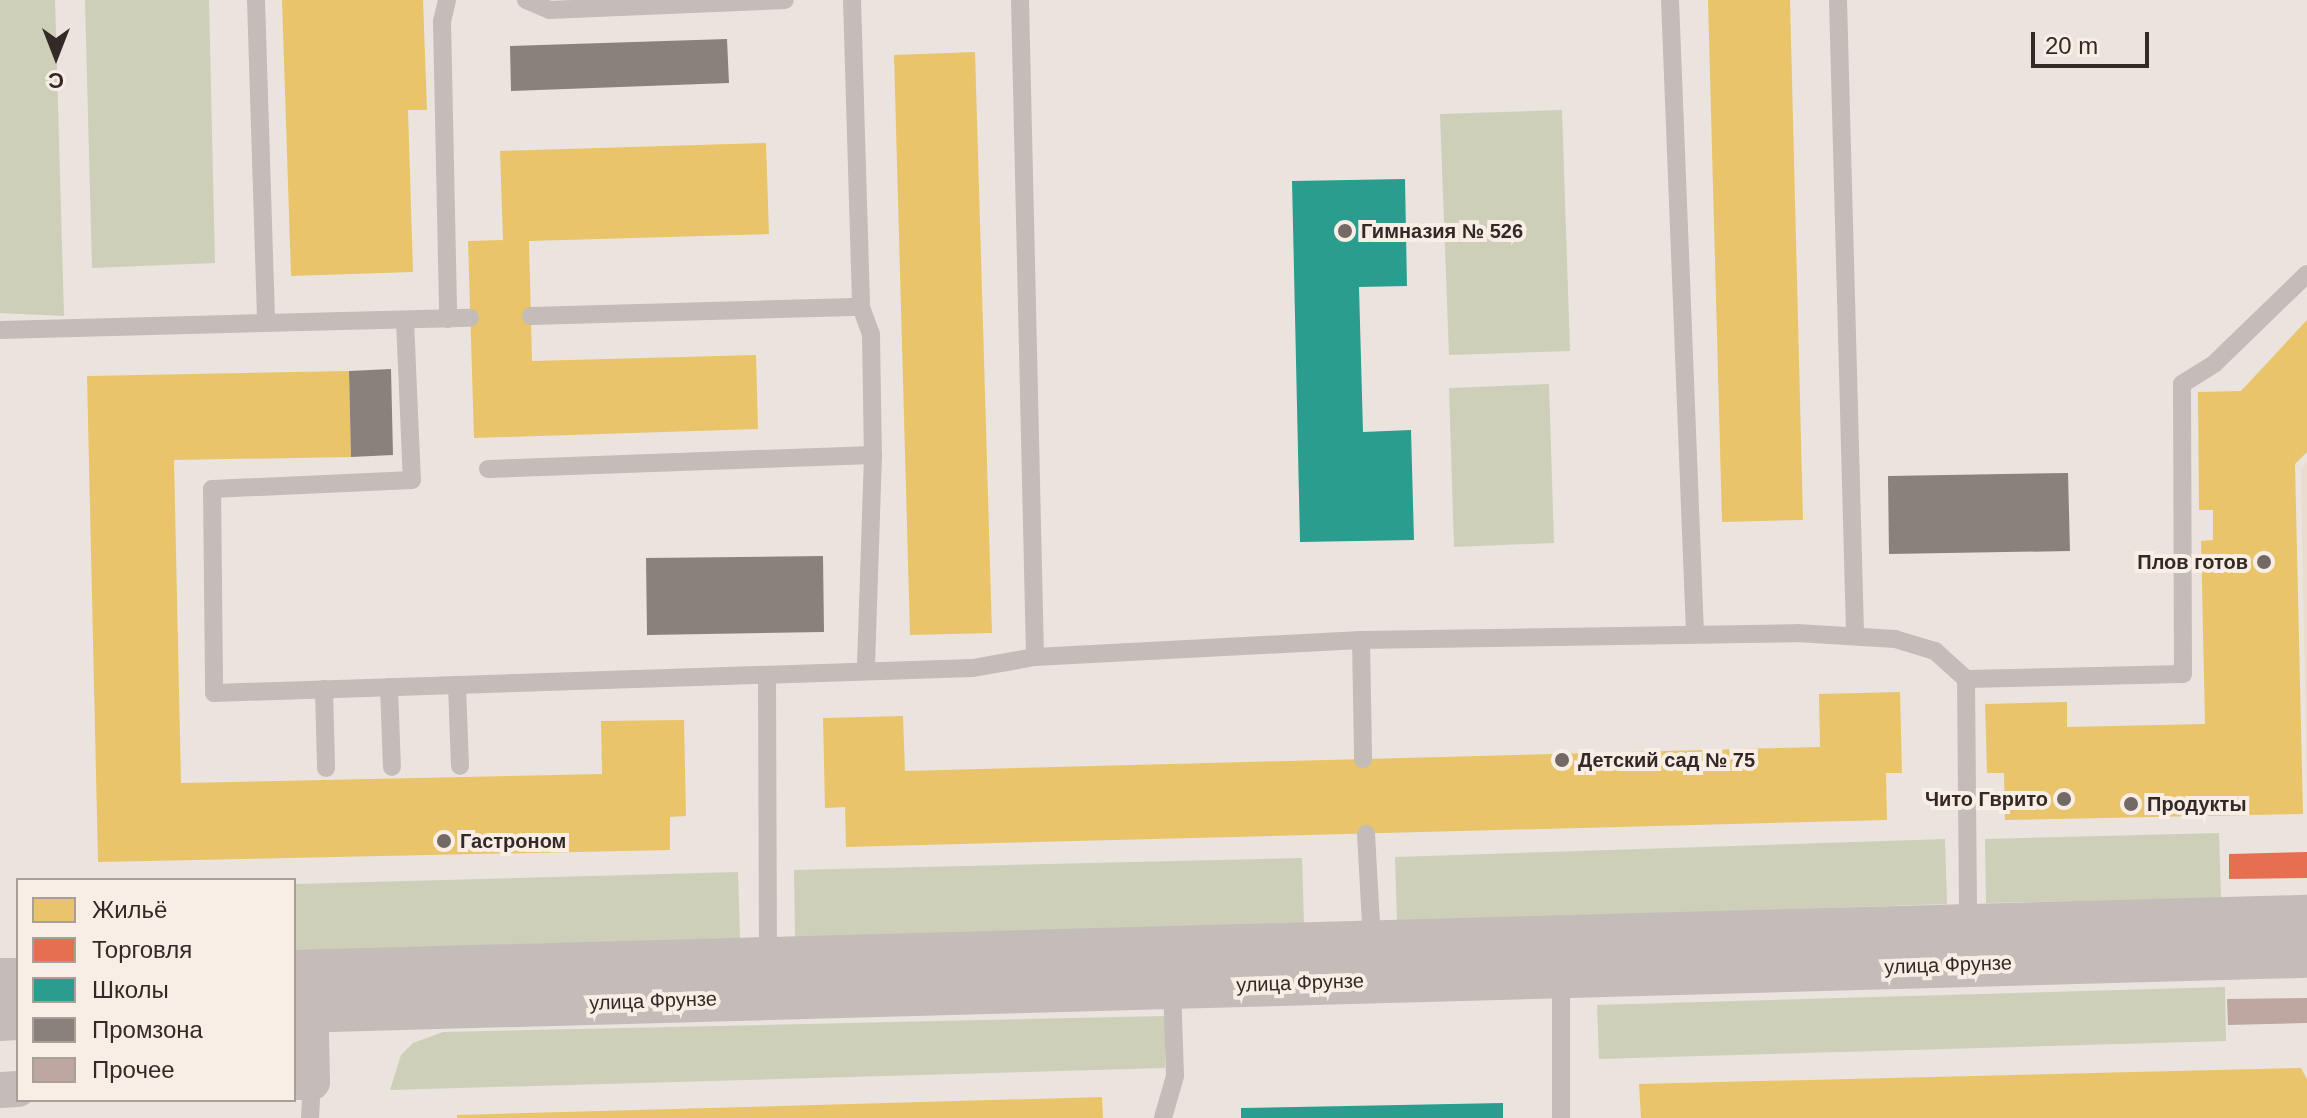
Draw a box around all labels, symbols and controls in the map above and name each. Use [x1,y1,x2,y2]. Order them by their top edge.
north arrow [16,16,96,96]
scale bar [2035,16,2153,66]
text: 20 m [2045,32,2098,59]
text: С [48,68,64,93]
place label: Гимназия № 526 [1361,219,1523,243]
marker: Гимназия № 526 [1336,222,1354,240]
place label: Плов готов [2137,550,2248,574]
marker: Плов готов [2255,553,2273,571]
place label: Детский сад № 75 [1578,748,1755,772]
marker: Детский сад № 75 [1553,751,1571,769]
place label: Чито Гврито [1925,787,2048,811]
marker: Чито Гврито [2055,790,2073,808]
place label: Продукты [2147,792,2246,816]
marker: Продукты [2122,795,2140,813]
place label: Гастроном [460,829,566,853]
marker: Гастроном [435,832,453,850]
legend [16,878,296,1102]
text: Жильё [92,896,167,923]
text: Торговля [92,936,192,963]
street label: улица Фрунзе [1884,951,2012,979]
street label: улица Фрунзе [1236,969,1364,997]
text: Школы [92,976,169,1003]
street label: улица Фрунзе [589,987,717,1015]
text: Промзона [92,1016,203,1043]
text: Прочее [92,1056,175,1083]

